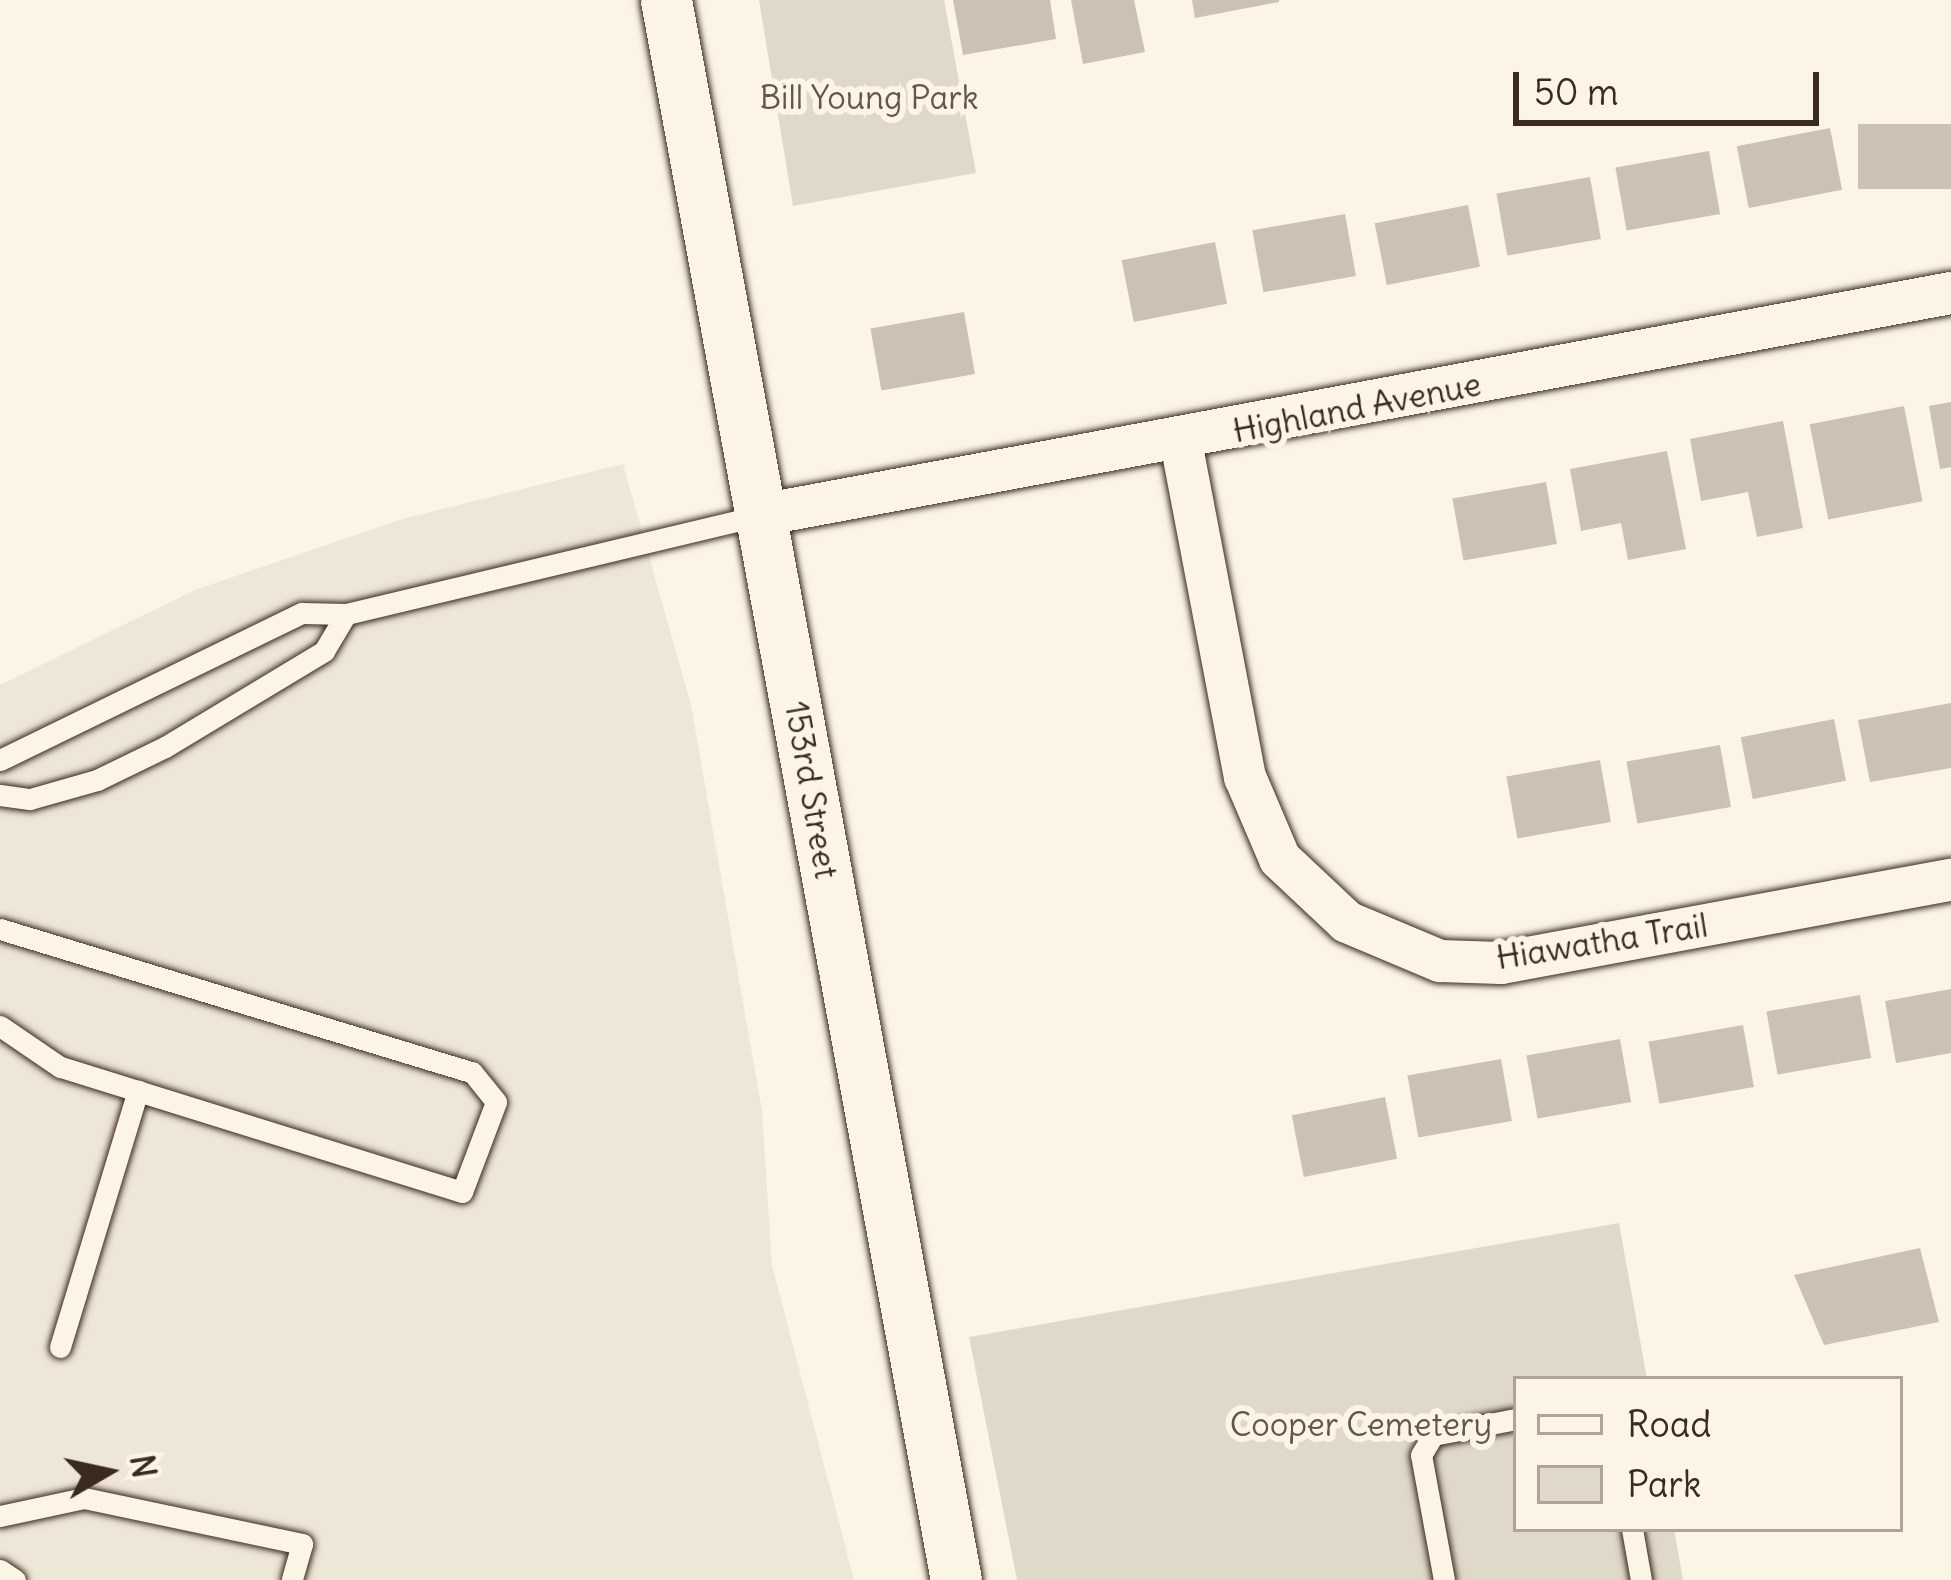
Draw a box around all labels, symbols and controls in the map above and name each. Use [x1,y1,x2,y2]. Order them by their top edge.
scale bar [1519,48,1825,122]
text: 50 m [1534,70,1619,115]
park label: Bill Young Park [759,78,979,118]
street label: Highland Avenue [1230,365,1484,451]
street label: 153rd Street [776,698,846,882]
street label: Hiawatha Trail [1494,906,1710,978]
legend [1513,1376,1903,1532]
text: Road [1627,1402,1711,1447]
park label: Cooper Cemetery [1230,1405,1492,1445]
north arrow [48,1412,168,1532]
text: N [121,1452,166,1481]
text: Park [1627,1462,1701,1507]

